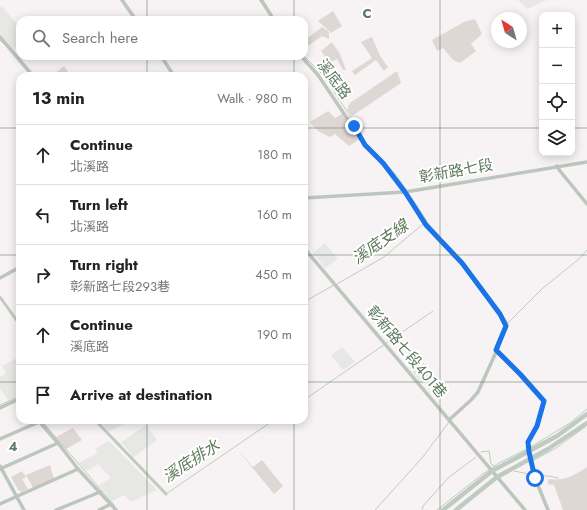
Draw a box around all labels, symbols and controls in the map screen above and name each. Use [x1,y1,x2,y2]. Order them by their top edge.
text: C [362,4,372,23]
north arrow [491,12,527,48]
map controls [539,12,575,156]
button: + [539,12,575,48]
search box [16,16,308,60]
icon: search [30,27,52,49]
text: Search here [62,27,138,49]
button: − [539,48,575,84]
street label: 溪底路 [312,54,356,104]
button: locate [539,84,575,120]
text: 13 min [32,86,85,110]
text: Walk · 980 m [217,89,292,108]
route end [345,117,363,135]
button: layers [539,120,575,156]
text: Continue [70,134,133,156]
icon: ahead [32,144,54,166]
text: 180 m [257,145,292,164]
street label: 彰新路七段 [417,154,495,188]
text: 北溪路 [70,157,109,176]
text: Turn left [70,194,128,216]
icon: left [32,204,54,226]
text: 160 m [257,205,292,224]
water label: 溪底支線 [347,213,414,270]
text: 北溪路 [70,217,109,236]
text: Turn right [70,254,138,276]
icon: right [32,264,54,286]
text: 450 m [255,265,292,284]
text: 彰新路七段293巷 [70,277,170,296]
street label: 彰新路七段401巷 [362,301,452,403]
text: Continue [70,314,133,336]
icon: ahead [32,324,54,346]
text: 190 m [257,325,292,344]
text: 溪底路 [70,337,109,356]
icon: arrive [32,384,54,406]
text: Arrive at destination [70,384,212,406]
water label: 溪底排水 [158,433,225,488]
text: 4 [8,437,18,456]
route start [526,469,544,487]

